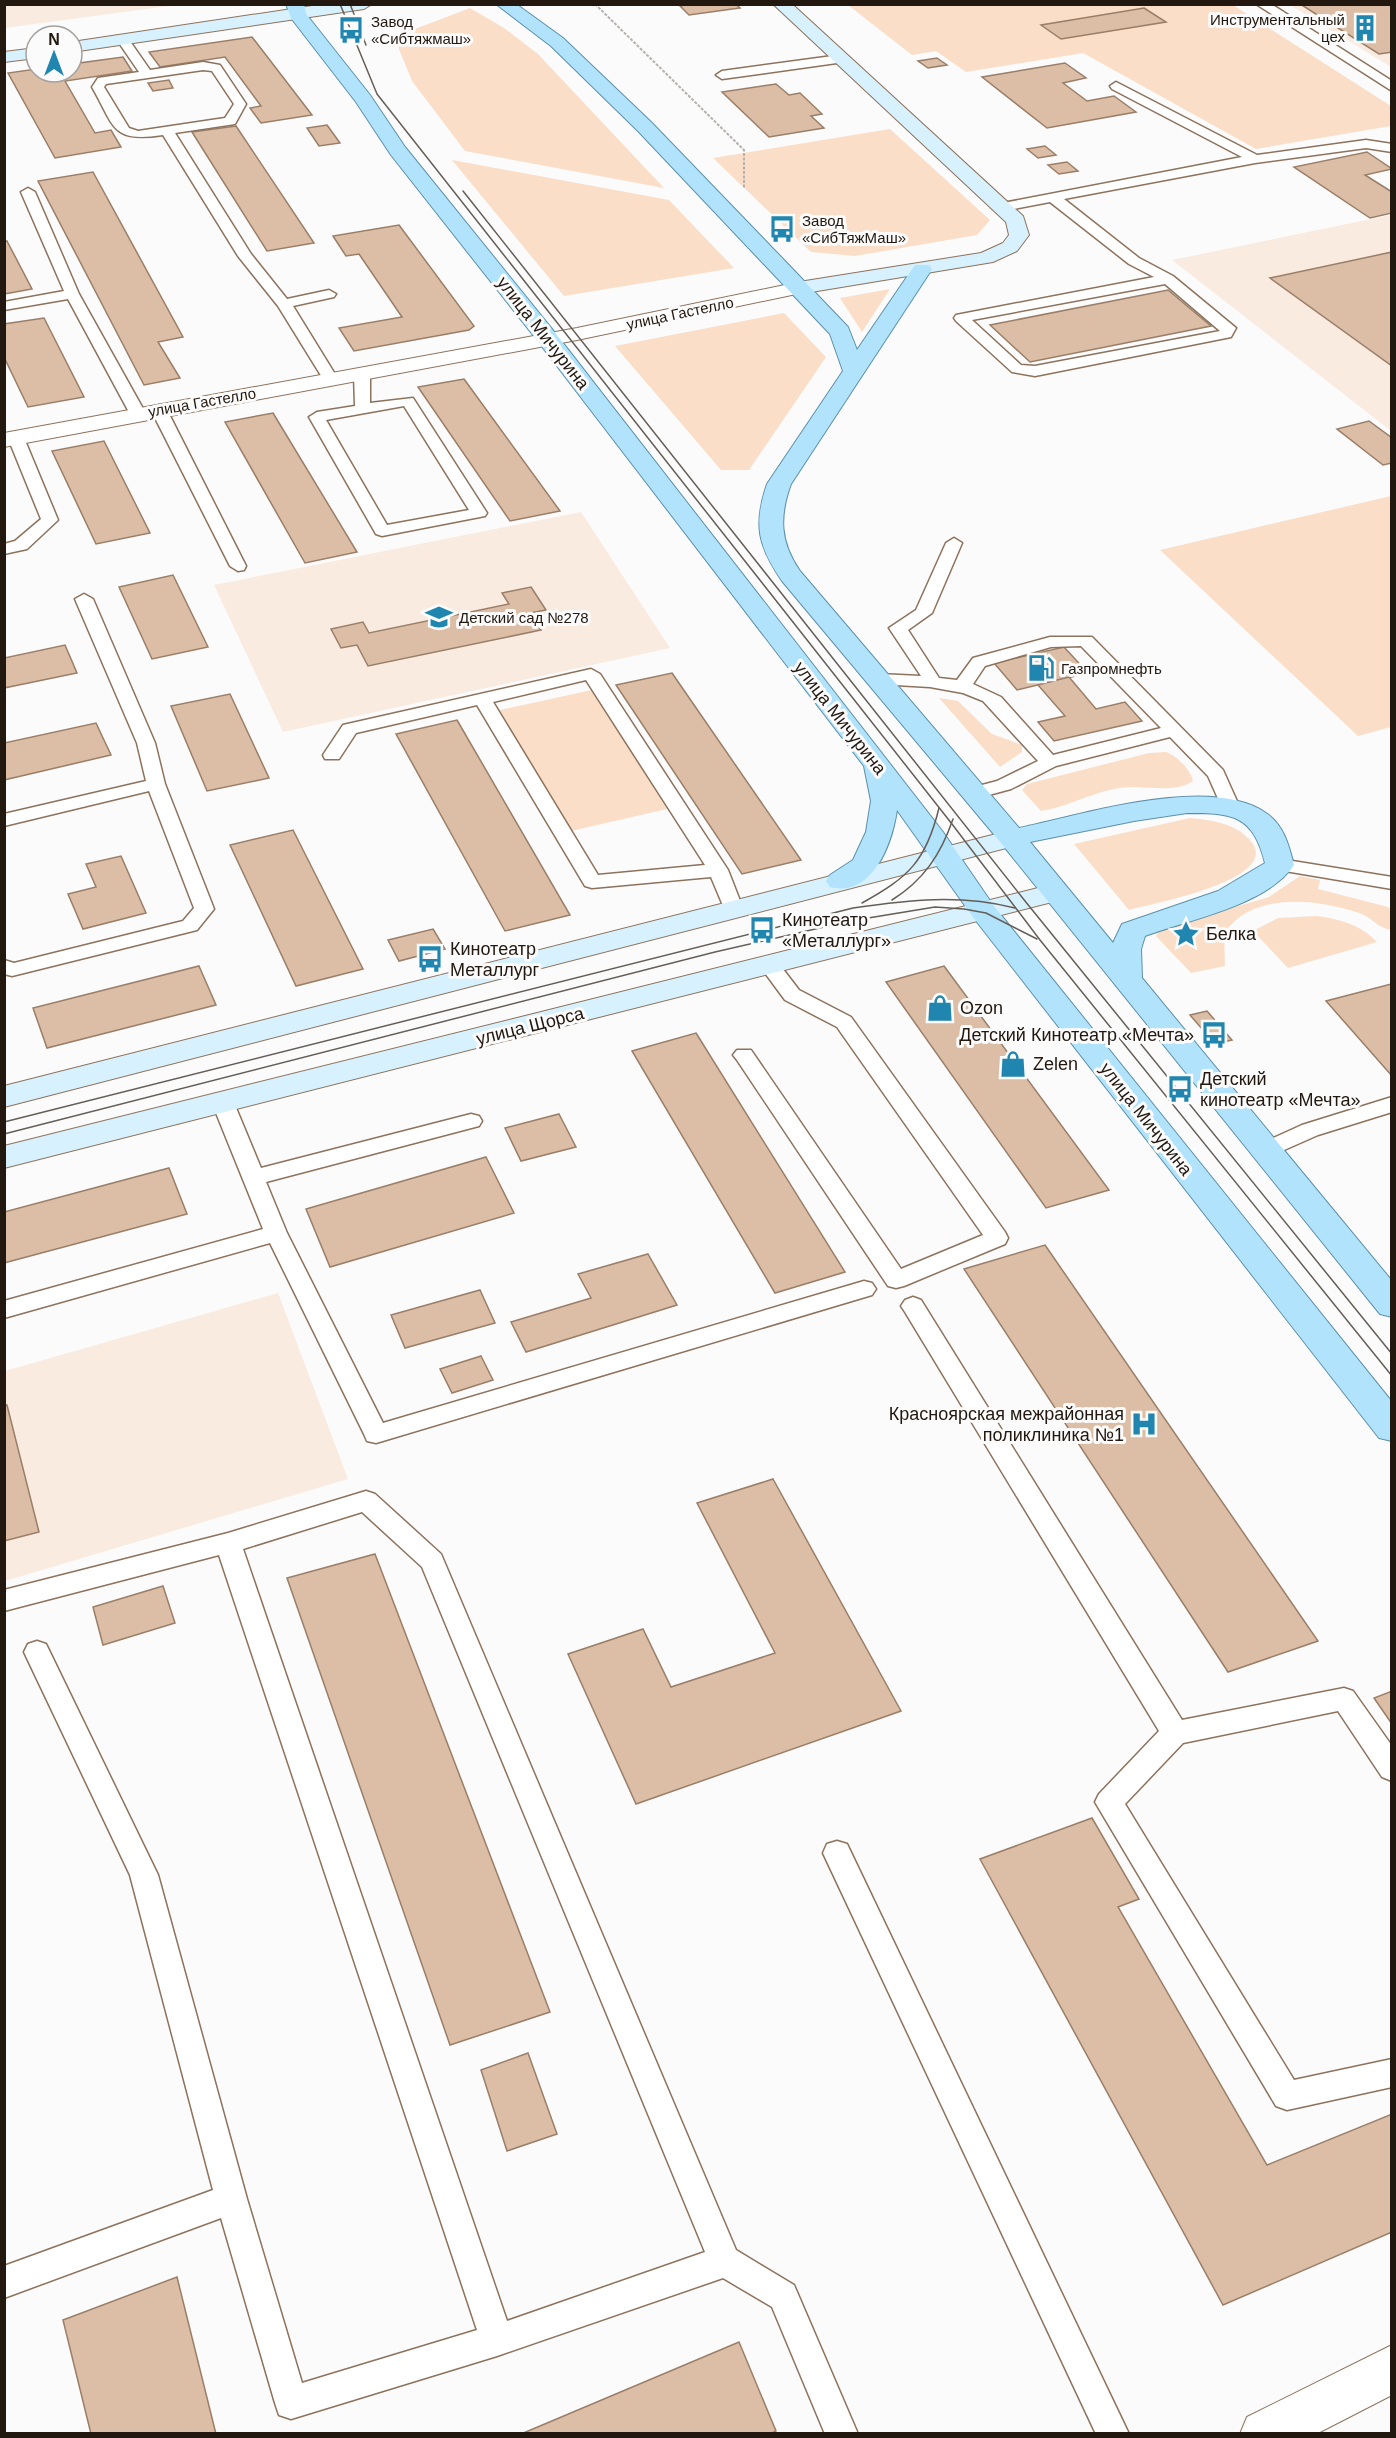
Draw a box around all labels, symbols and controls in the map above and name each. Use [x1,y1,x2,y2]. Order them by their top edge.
place label: Инструментальный цех [1210,11,1345,45]
place label: Завод «Сибтяжмаш» [371,13,471,47]
building icon: Инструментальный цех [1350,13,1380,43]
bus stop icon: Завод «Сибтяжмаш» [336,15,366,45]
north arrow [24,24,84,84]
text: N [48,31,60,48]
place label: Завод «СибТяжМаш» [802,212,906,246]
bus stop icon: Завод «СибТяжМаш» [767,214,797,244]
street label: улица Мичурина [493,273,594,394]
street label: улица Гастелло [625,293,735,333]
street label: улица Гастелло [147,384,257,420]
school or university icon: Детский сад №278 [424,602,454,632]
place label: Детский сад №278 [459,609,589,626]
fuel station icon: Газпромнефть [1026,653,1056,683]
street label: улица Мичурина [790,658,891,779]
place label: Газпромнефть [1061,660,1162,677]
place label: Кинотеатр «Металлург» [782,910,891,951]
bus stop icon: Кинотеатр «Металлург» [747,915,777,945]
place icon: Белка [1171,919,1201,949]
place label: Белка [1206,924,1257,944]
place label: Кинотеатр Металлург [450,939,539,980]
bus stop icon: Кинотеатр Металлург [415,944,445,974]
shop icon: Ozon [925,993,955,1023]
place label: Ozon [960,998,1003,1018]
street label: улица Щорса [474,1003,587,1049]
bus stop icon: Детский Кинотеатр «Мечта» [1199,1020,1229,1050]
place label: Детский Кинотеатр «Мечта» [959,1025,1194,1045]
shop icon: Zelen [998,1049,1028,1079]
place label: Zelen [1033,1054,1078,1074]
street label: улица Мичурина [1096,1059,1197,1180]
place label: Детский кинотеатр «Мечта» [1200,1069,1360,1110]
bus stop icon: Детский кинотеатр «Мечта» [1165,1074,1195,1104]
place label: Красноярская межрайонная поликлиника №1 [889,1404,1124,1445]
hospital icon: Красноярская межрайонная поликлиника №1 [1129,1409,1159,1439]

